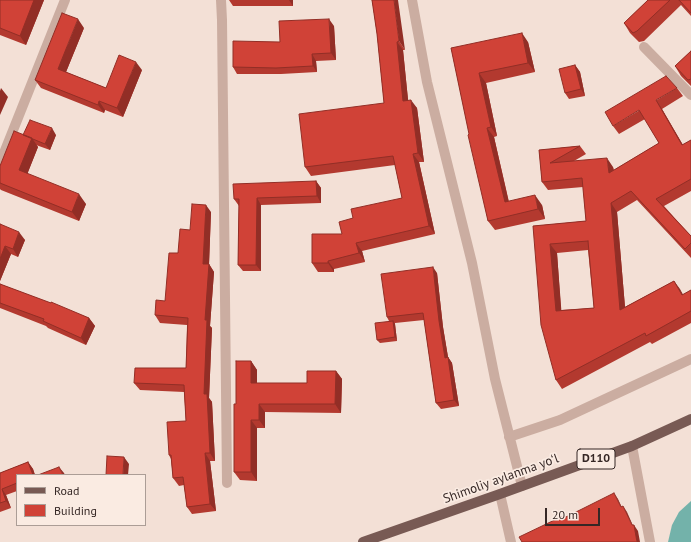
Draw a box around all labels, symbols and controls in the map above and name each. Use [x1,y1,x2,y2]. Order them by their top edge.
road number: D110 [577,449,615,469]
street label: Shimoliy aylanma yoʻl [441,451,561,507]
legend [16,474,146,526]
text: Road [54,483,79,498]
scale bar [547,500,602,526]
text: Building [54,503,97,518]
text: 20 m [552,507,578,522]

